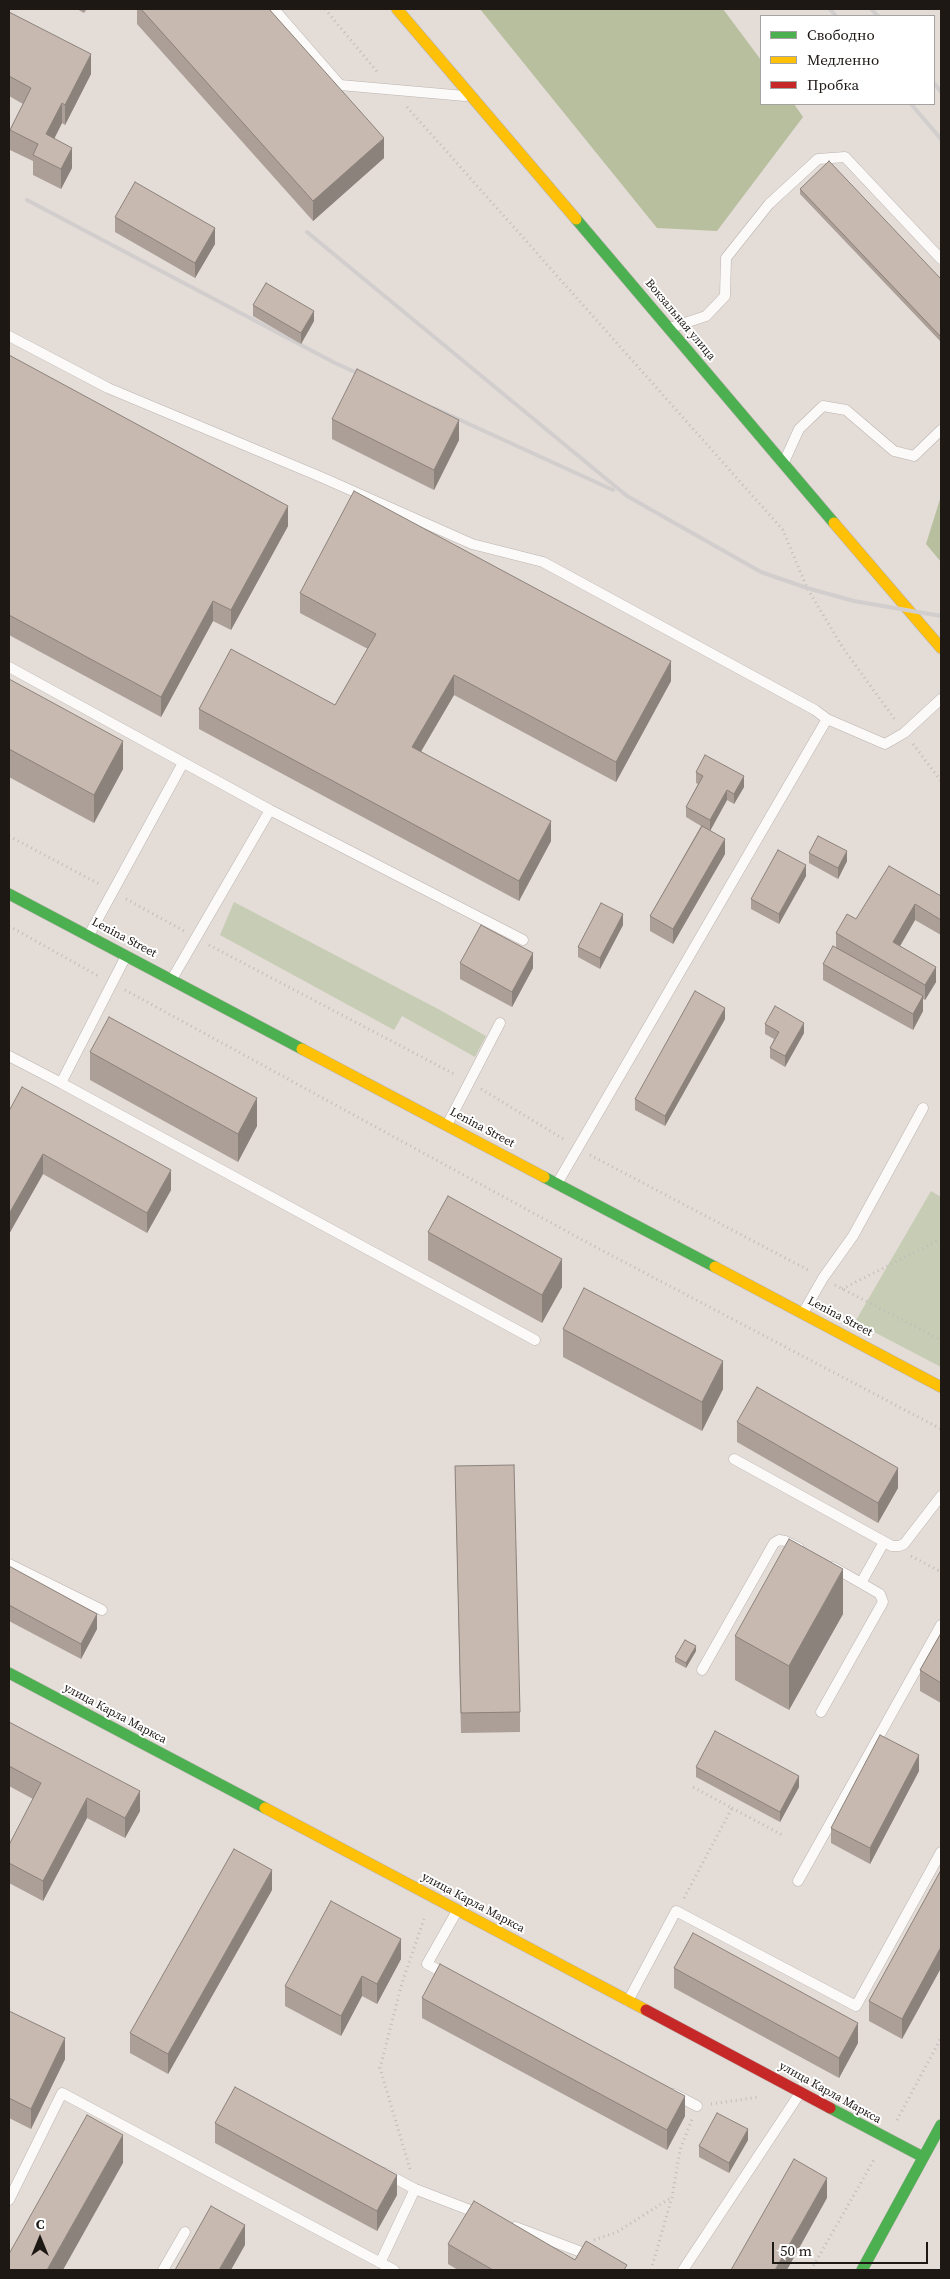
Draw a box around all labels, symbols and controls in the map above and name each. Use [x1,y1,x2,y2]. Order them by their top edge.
legend [760,15,935,105]
text: Свободно [807,24,875,45]
text: Медленно [807,49,879,70]
text: Пробка [807,74,859,95]
street label: Вокзальная улица [642,276,718,364]
street label: Lenina Street [89,915,159,961]
street label: Lenina Street [447,1105,517,1151]
street label: Lenina Street [805,1294,875,1340]
street label: улица Карла Маркса [61,1681,169,1747]
street label: улица Карла Маркса [419,1870,527,1936]
street label: улица Карла Маркса [776,2059,884,2127]
north arrow [15,2214,65,2264]
text: С [36,2214,44,2234]
scale bar [775,2232,931,2264]
text: 50 m [780,2240,812,2261]

